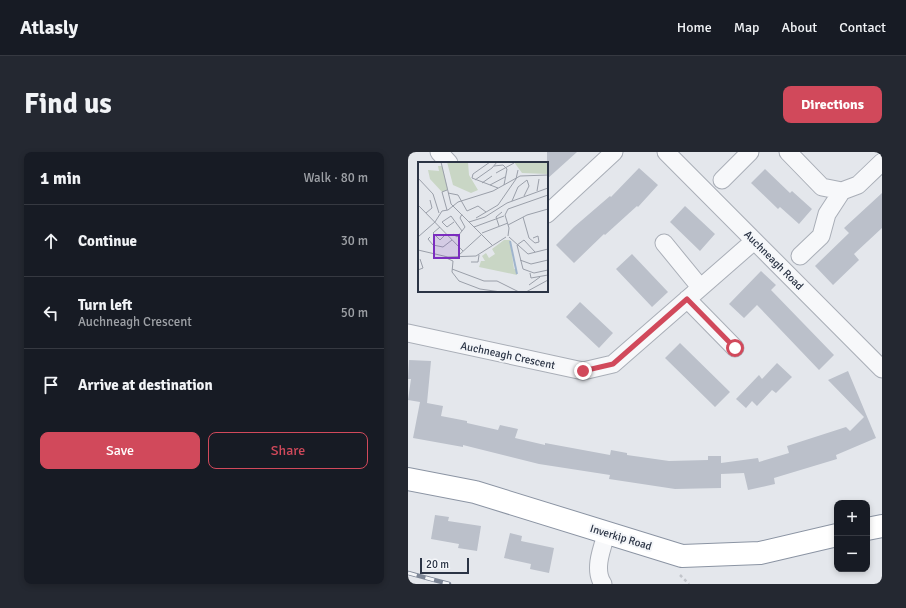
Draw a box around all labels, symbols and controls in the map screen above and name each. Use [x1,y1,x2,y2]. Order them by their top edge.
text: Atlasly [20,16,78,40]
text: Home [677,19,712,36]
text: Map [734,19,759,36]
text: About [781,19,817,36]
text: Contact [839,19,886,36]
button: Directions [783,86,882,123]
text: Find us [24,87,112,121]
inset map [418,162,548,292]
text: 1 min [40,168,81,189]
text: Walk · 80 m [304,170,368,186]
street label: Auchneagh Road [741,228,806,293]
icon: ahead [40,230,62,252]
text: Continue [78,232,137,250]
text: 30 m [341,233,368,249]
text: Turn left [78,296,132,314]
icon: left [40,302,62,324]
text: 50 m [341,305,368,321]
text: Auchneagh Crescent [78,314,192,330]
street label: Auchneagh Crescent [459,339,557,372]
route start [726,339,744,357]
route end [574,362,592,380]
icon: arrive [40,374,62,396]
text: Arrive at destination [78,376,213,394]
button: Save [40,432,200,469]
button: Share [208,432,368,469]
map controls [834,500,870,572]
button: + [834,500,870,536]
street label: Inverkip Road [588,522,653,553]
button: − [834,536,870,572]
scale bar [420,556,469,575]
text: 20 m [426,558,449,571]

